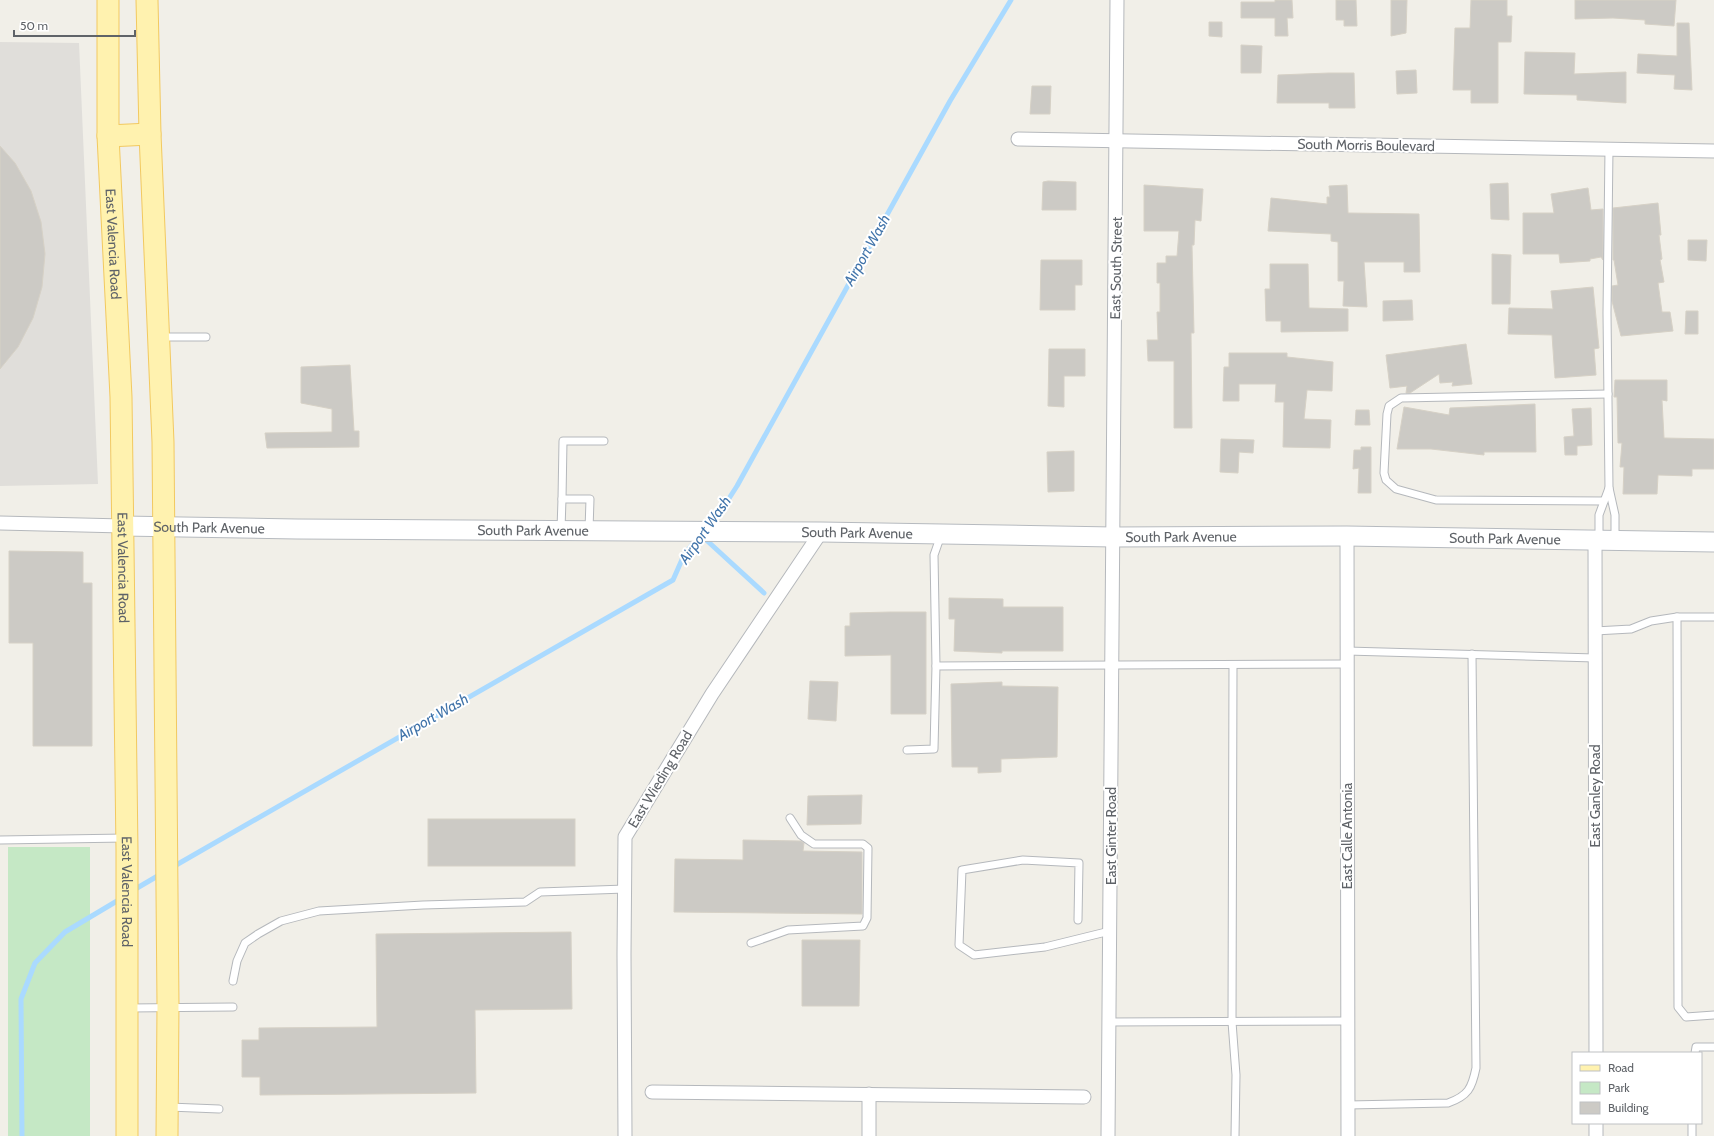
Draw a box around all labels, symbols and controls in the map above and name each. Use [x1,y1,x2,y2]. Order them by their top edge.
scale bar [14,12,135,38]
text: 50 m [20,18,48,33]
street label: South Morris Boulevard [1297,135,1435,155]
street label: East Valencia Road [102,188,125,300]
water label: Airport Wash [840,211,894,290]
street label: East South Street [1106,216,1126,320]
water label: Airport Wash [675,493,735,568]
street label: East Valencia Road [114,512,133,623]
street label: South Park Avenue [153,518,265,537]
street label: South Park Avenue [477,521,589,540]
street label: South Park Avenue [801,523,913,543]
street label: South Park Avenue [1125,527,1237,546]
street label: South Park Avenue [1449,529,1561,548]
water label: Airport Wash [394,690,471,745]
street label: East Wieding Road [624,727,696,831]
street label: East Ganley Road [1586,744,1604,848]
street label: East Calle Antonia [1338,782,1356,889]
street label: East Ginter Road [1102,787,1120,885]
street label: East Valencia Road [118,836,136,947]
legend [1572,1052,1702,1124]
text: Road [1608,1060,1634,1075]
text: Park [1608,1080,1630,1095]
text: Building [1608,1100,1650,1115]

